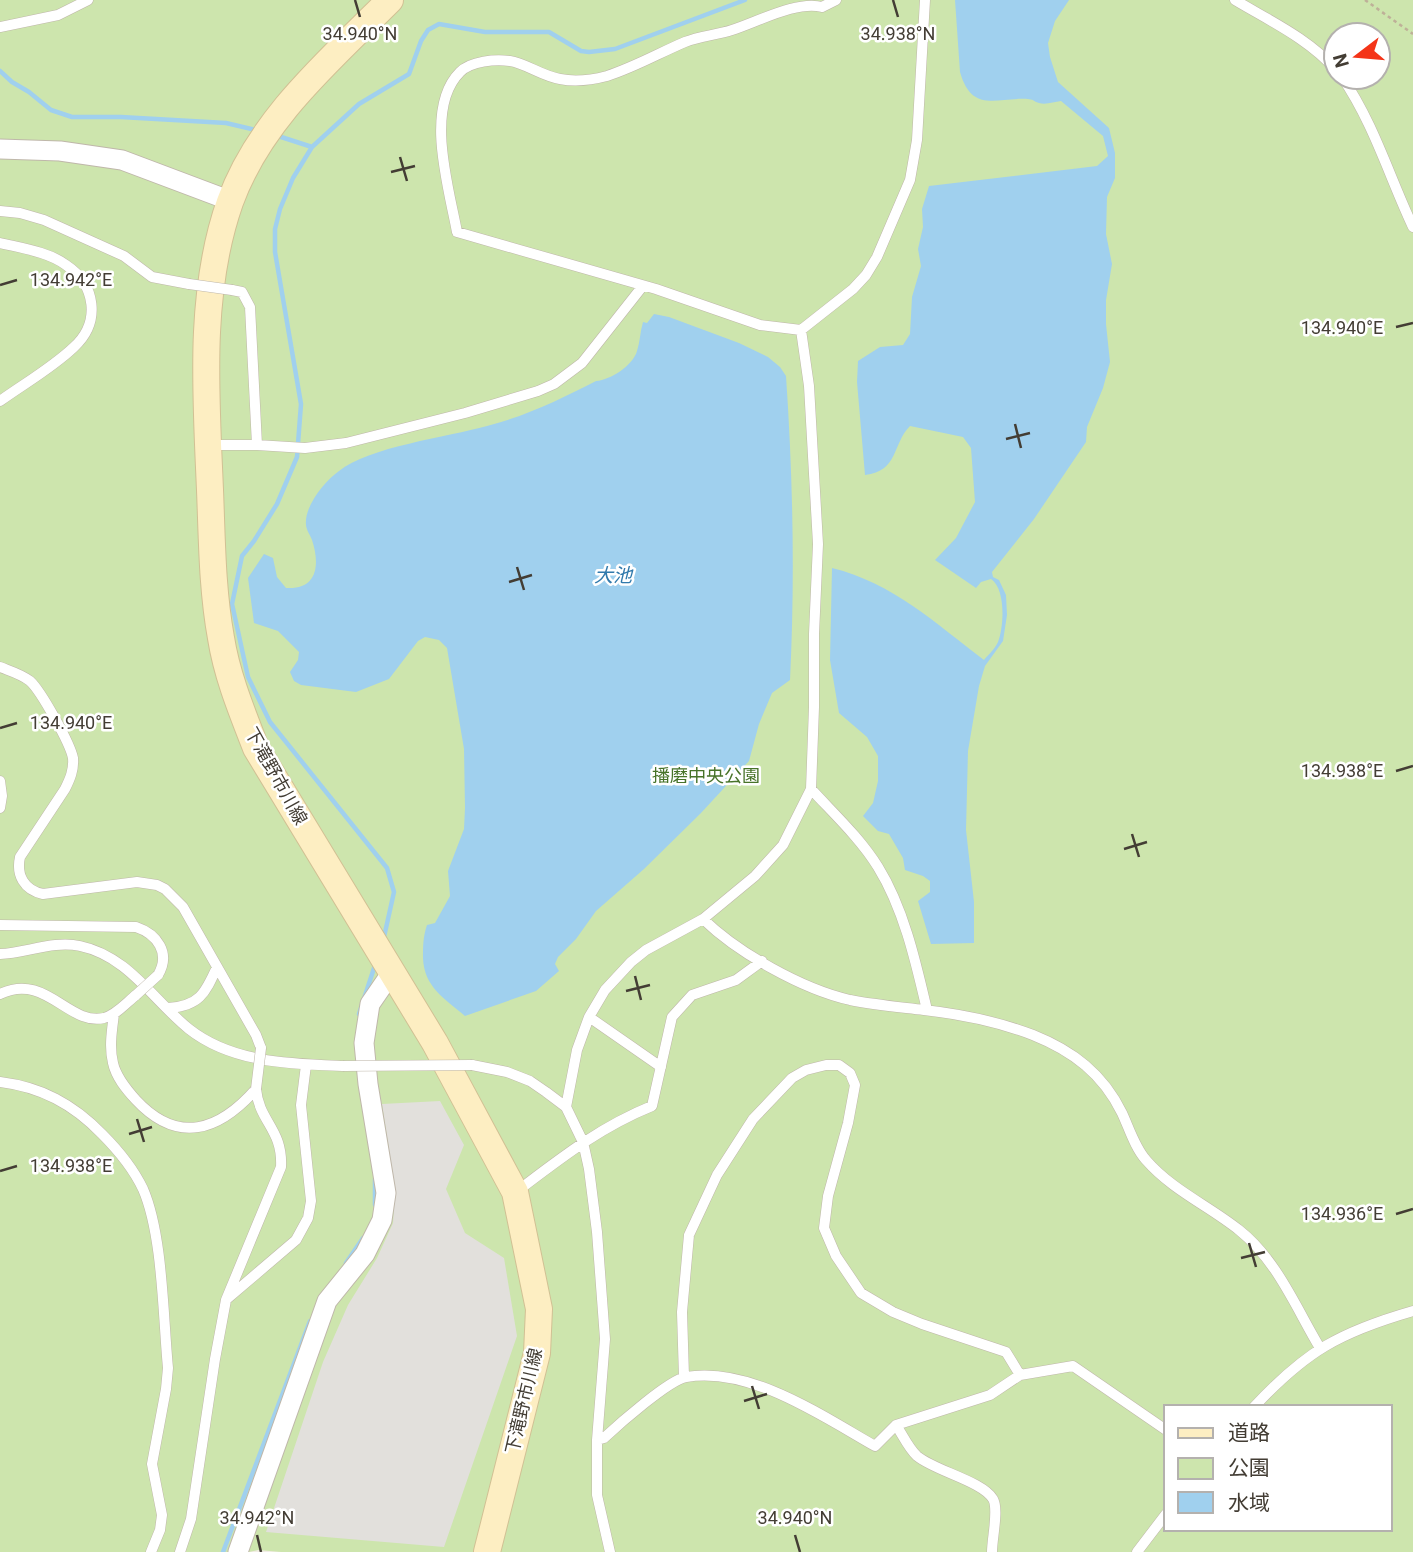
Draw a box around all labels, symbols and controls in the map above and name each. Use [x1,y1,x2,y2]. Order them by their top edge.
north arrow [1322,21,1392,91]
text: 34.940°N [323,23,397,44]
text: 34.938°N [861,23,935,44]
text: N [1328,51,1354,70]
text: 134.942°E [30,269,112,290]
text: 134.940°E [1301,317,1383,338]
water label: 大池 [594,564,634,587]
text: 134.940°E [30,712,112,733]
street label: 下滝野市川線 [241,723,312,828]
text: 134.938°E [1301,760,1383,781]
park label: 播磨中央公園 [652,765,760,786]
text: 134.938°E [30,1155,112,1176]
text: 134.936°E [1301,1203,1383,1224]
street label: 下滝野市川線 [501,1346,546,1456]
legend [1164,1405,1392,1531]
text: 道路 [1228,1421,1270,1445]
text: 公園 [1228,1456,1270,1480]
text: 水域 [1228,1491,1270,1515]
text: 34.942°N [220,1507,294,1528]
text: 34.940°N [758,1507,832,1528]

